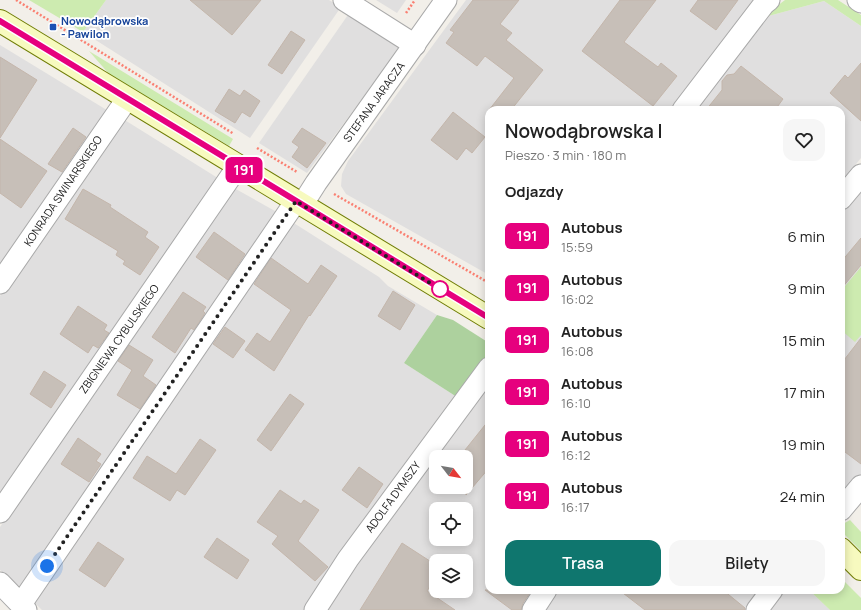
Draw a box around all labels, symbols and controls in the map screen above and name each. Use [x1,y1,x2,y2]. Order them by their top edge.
place label: Nowodąbrowska - Pawilon [61,13,148,41]
marker: Nowodąbrowska - Pawilon [48,22,58,32]
street label: STEFANA JARACZA [339,59,408,145]
text: Nowodąbrowska I [505,118,663,144]
button: heart [783,119,825,161]
street label: KONRADA SWINARSKIEGO [20,132,105,249]
text: Pieszo · 3 min · 180 m [505,146,626,164]
line badge: 191 [221,157,267,183]
text: 191 [234,160,254,179]
text: Odjazdy [505,181,564,202]
text: Autobus [561,217,623,238]
text: 191 [517,226,537,245]
text: 6 min [788,226,825,247]
text: 15:59 [561,238,593,256]
text: Autobus [561,269,623,290]
text: 191 [517,278,537,297]
text: 9 min [788,278,825,299]
unlabelled marker [431,280,449,298]
street label: ZBIGNIEWA CYBULSKIEGO [75,281,162,396]
text: 16:02 [561,290,593,308]
text: Autobus [561,321,623,342]
text: 191 [517,330,537,349]
text: 15 min [782,330,825,351]
text: 16:08 [561,342,594,360]
text: Autobus [561,373,623,394]
text: 191 [517,382,537,401]
text: 17 min [783,382,825,403]
text: 16:10 [561,394,591,412]
text: Autobus [561,425,623,446]
text: 191 [517,434,537,453]
text: 19 min [782,434,825,455]
text: 16:12 [561,446,591,464]
north arrow [429,450,473,494]
map controls [429,450,473,598]
street label: ADOLFA DYMSZY [362,457,424,535]
text: Autobus [561,477,623,498]
text: 191 [517,486,537,505]
text: 24 min [780,486,825,507]
text: 16:17 [561,498,590,516]
button: locate [429,502,473,546]
button: Trasa [505,540,661,586]
button: Bilety [669,540,825,586]
button: layers [429,554,473,598]
your location [37,556,57,576]

